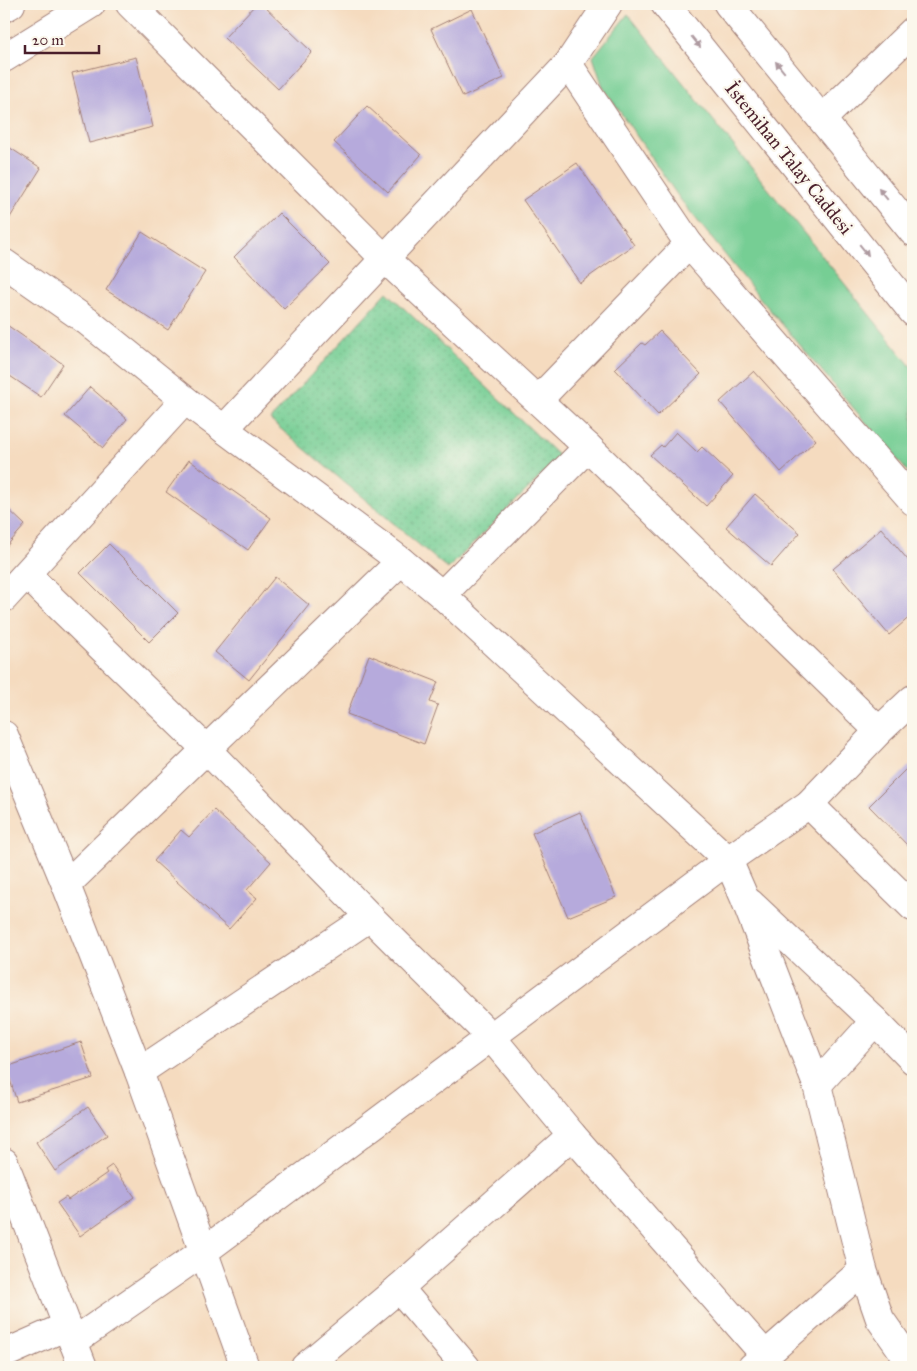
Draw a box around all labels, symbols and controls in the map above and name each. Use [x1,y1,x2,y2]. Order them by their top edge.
scale bar [25,22,99,54]
text: 20 m [32,31,64,49]
one-way arrow [690,35,701,48]
one-way arrow [775,61,786,74]
street label: İstemihan Talay Caddesi [720,77,858,239]
one-way arrow [877,188,888,201]
one-way arrow [858,243,869,256]

